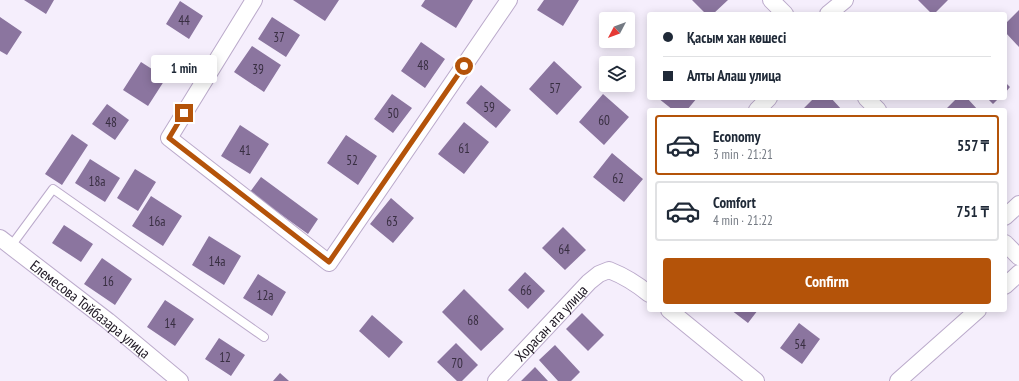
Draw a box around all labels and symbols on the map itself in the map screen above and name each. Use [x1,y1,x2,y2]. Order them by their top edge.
house number: 44 [178,12,190,29]
north arrow [599,12,635,48]
house number: 37 [273,29,285,46]
callout: 1 min [151,55,217,83]
house number: 48 [417,57,429,74]
route start [455,57,473,75]
house number: 39 [252,61,264,78]
house number: 57 [549,80,561,97]
house number: 59 [483,99,495,116]
route end [175,104,193,122]
house number: 50 [387,105,399,122]
house number: 60 [598,112,610,129]
house number: 48 [105,114,117,131]
house number: 61 [458,140,470,157]
house number: 41 [239,142,251,159]
house number: 52 [346,152,358,169]
house number: 62 [612,170,624,187]
house number: 18а [89,173,105,190]
house number: 16а [149,213,165,230]
house number: 63 [386,213,398,230]
house number: 64 [558,241,570,258]
house number: 14а [209,253,225,270]
street label: Елемесова Тойбазара улица [27,256,154,362]
house number: 16 [102,273,114,290]
street label: Хорасан ата улица [510,281,591,365]
house number: 66 [520,282,532,299]
house number: 12а [257,287,273,304]
house number: 68 [467,312,479,329]
house number: 14 [164,315,176,332]
house number: 54 [794,336,806,353]
house number: 12 [219,349,231,366]
house number: 70 [451,355,463,372]

